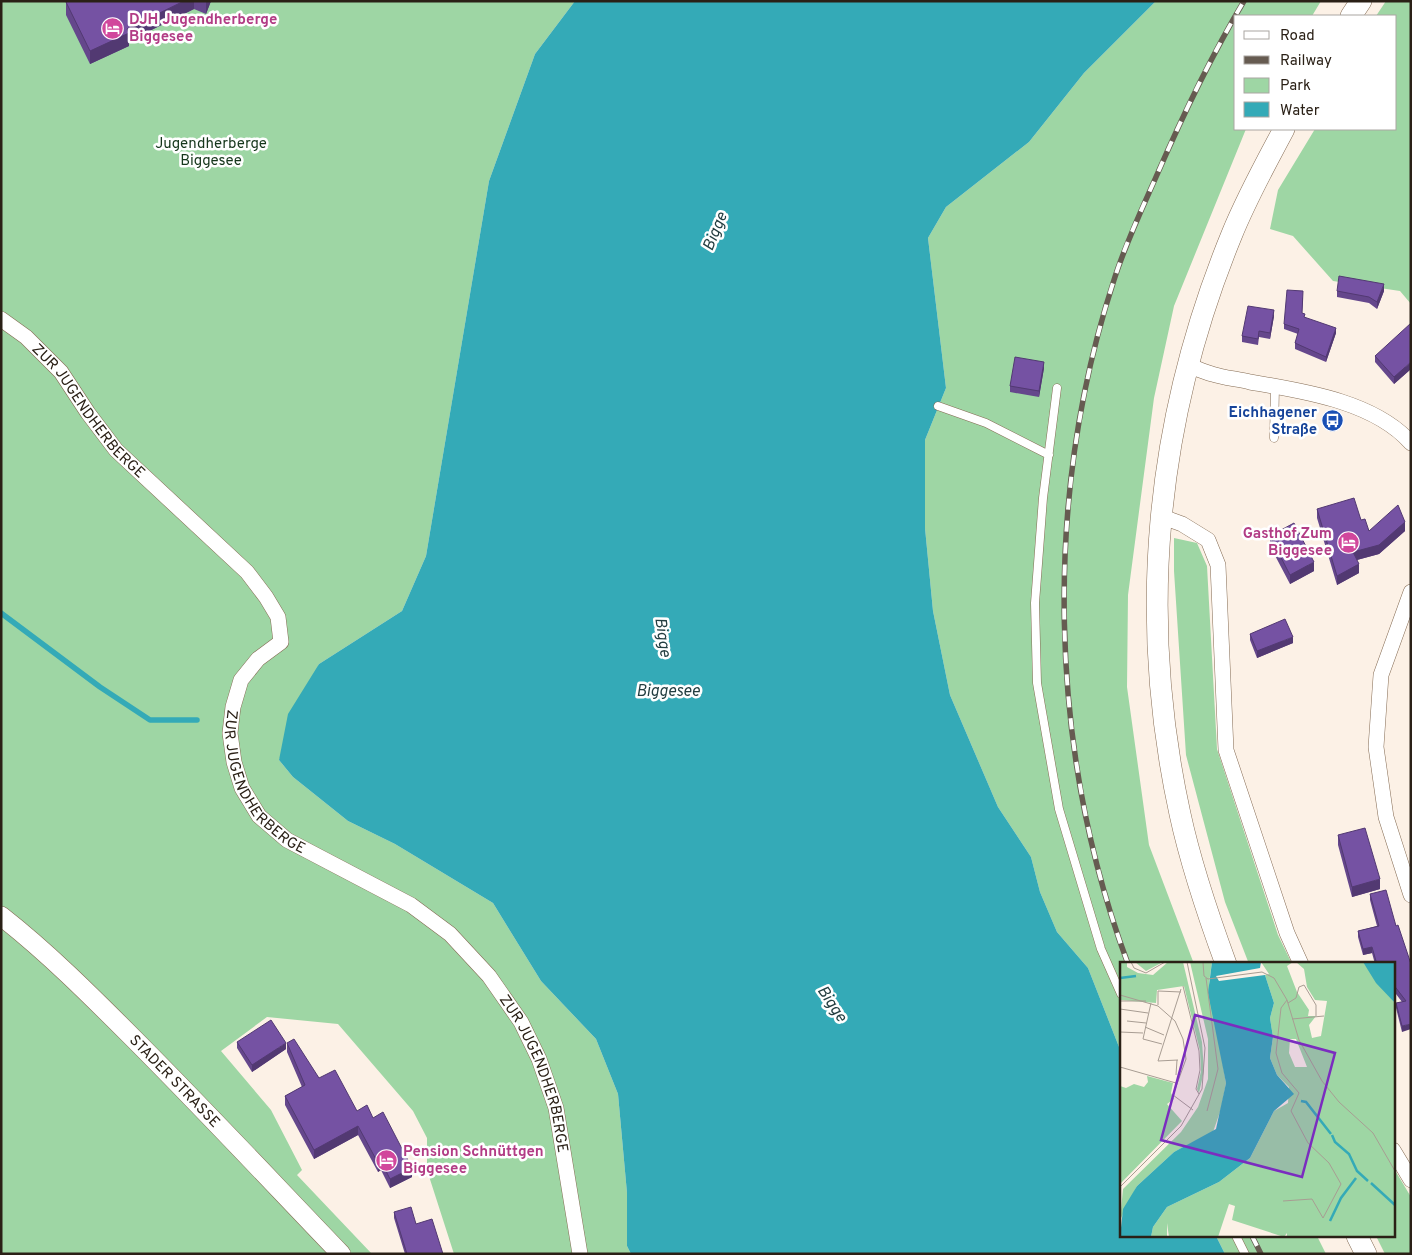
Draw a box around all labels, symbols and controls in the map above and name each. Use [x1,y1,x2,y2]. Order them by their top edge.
place label: DJH Jugendherberge Biggesee [129,11,277,47]
legend [1234,15,1397,130]
hotel icon: DJH Jugendherberge Biggesee [101,16,125,40]
text: Road [1280,27,1315,46]
text: Railway [1280,52,1332,71]
text: Park [1280,77,1311,96]
text: Water [1280,102,1320,121]
park label: Jugendherberge Biggesee [155,135,267,171]
water label: Bigge [699,209,733,254]
street label: ZUR JUGENDHERBERGE [27,340,148,483]
place label: Eichhagener Straße [1229,404,1318,440]
bus stop icon: Eichhagener Straße [1321,409,1345,433]
place label: Gasthof Zum Biggesee [1243,525,1332,561]
hotel icon: Gasthof Zum Biggesee [1336,530,1360,554]
water label: Bigge [649,616,675,659]
water label: Biggesee [636,682,700,702]
street label: ZUR JUGENDHERBERGE [219,709,308,859]
inset map [1120,962,1394,1238]
water label: Bigge [812,982,851,1027]
street label: ZUR JUGENDHERBERGE [494,992,571,1154]
street label: STADER STRASSE [125,1032,223,1132]
place label: Pension Schnüttgen Biggesee [403,1143,544,1179]
hotel icon: Pension Schnüttgen Biggesee [375,1148,399,1172]

